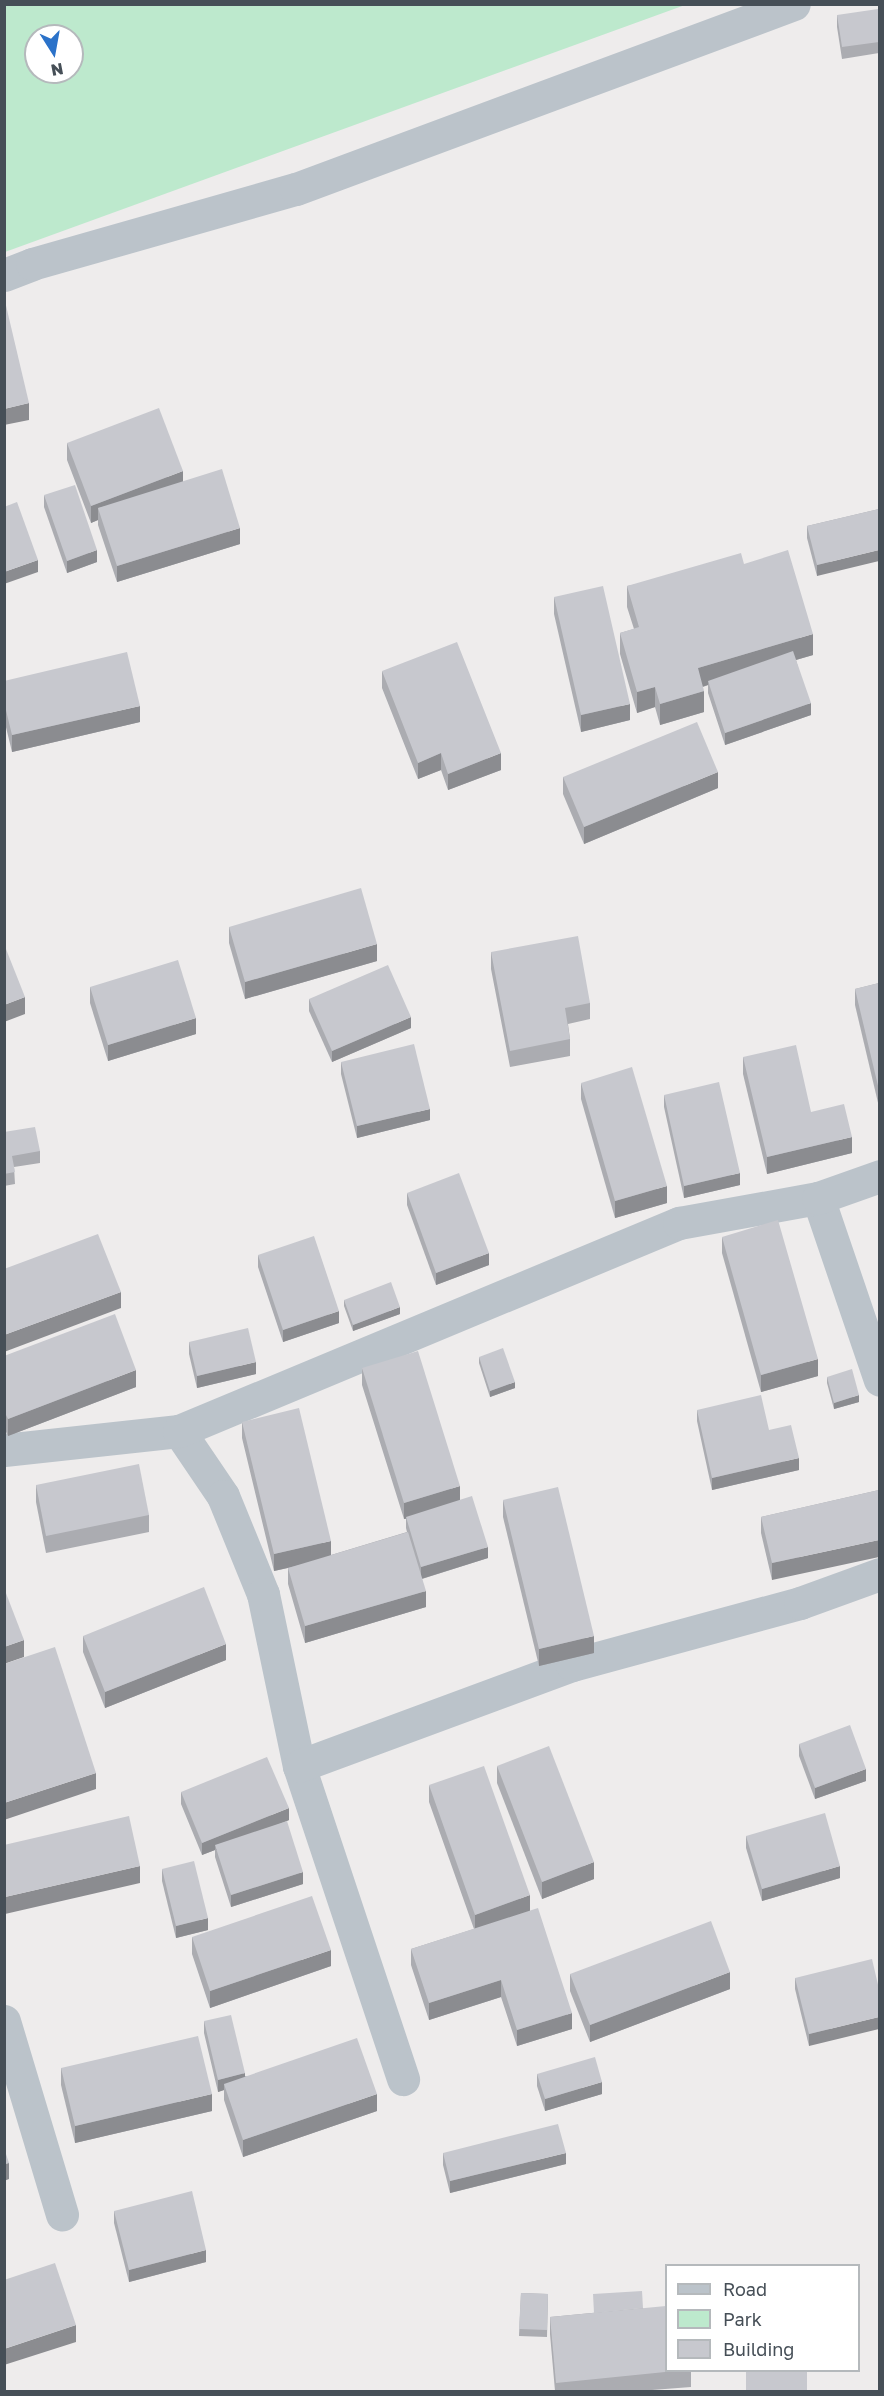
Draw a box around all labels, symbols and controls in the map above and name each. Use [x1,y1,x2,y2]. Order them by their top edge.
north arrow [24,24,84,84]
text: N [49,59,65,81]
legend [665,2264,860,2372]
text: Road [723,2278,767,2300]
text: Park [723,2308,762,2330]
text: Building [723,2338,794,2360]

